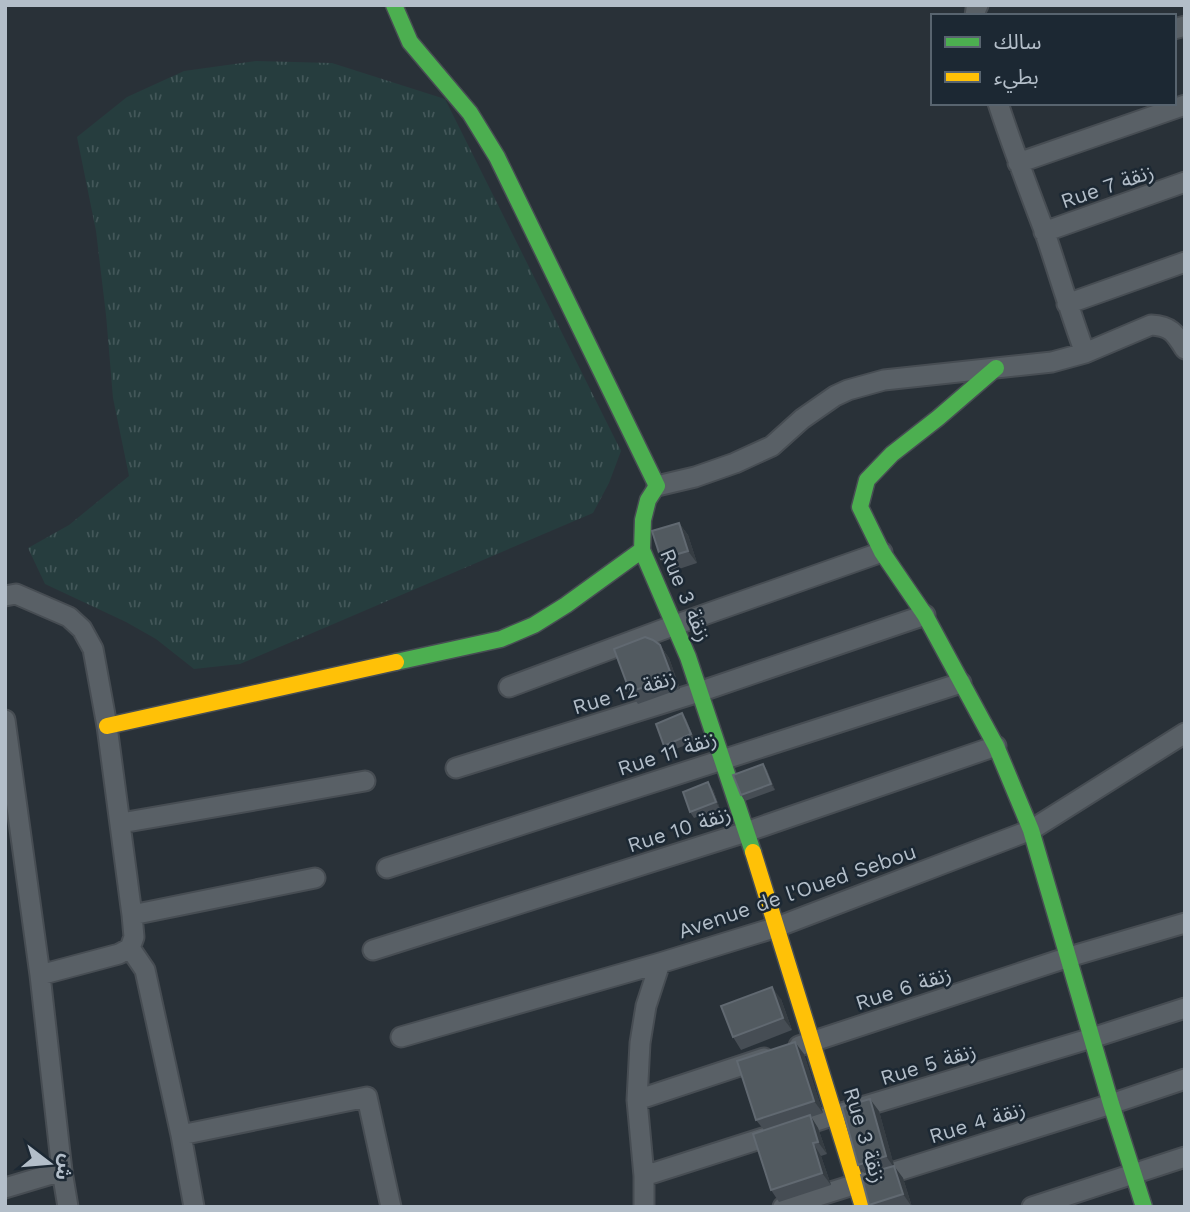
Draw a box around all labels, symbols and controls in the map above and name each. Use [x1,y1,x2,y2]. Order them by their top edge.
legend [931,14,1176,105]
text: سالك [994,29,1041,54]
text: بطيء [994,64,1039,93]
street label: Rue 7 زنقة [1057,158,1157,214]
street label: Rue 3 زنقة [655,545,717,645]
street label: Rue 12 زنقة [569,664,679,720]
street label: Rue 11 زنقة [614,725,720,781]
street label: Rue 10 زنقة [624,801,734,857]
street label: Avenue de l'Oued Sebou [675,838,919,944]
street label: Rue 6 زنقة [852,961,954,1015]
street label: Rue 5 زنقة [877,1038,979,1090]
street label: Rue 3 زنقة [839,1084,891,1186]
street label: Rue 4 زنقة [926,1096,1028,1148]
north arrow [14,1128,84,1198]
text: ش [50,1152,80,1183]

